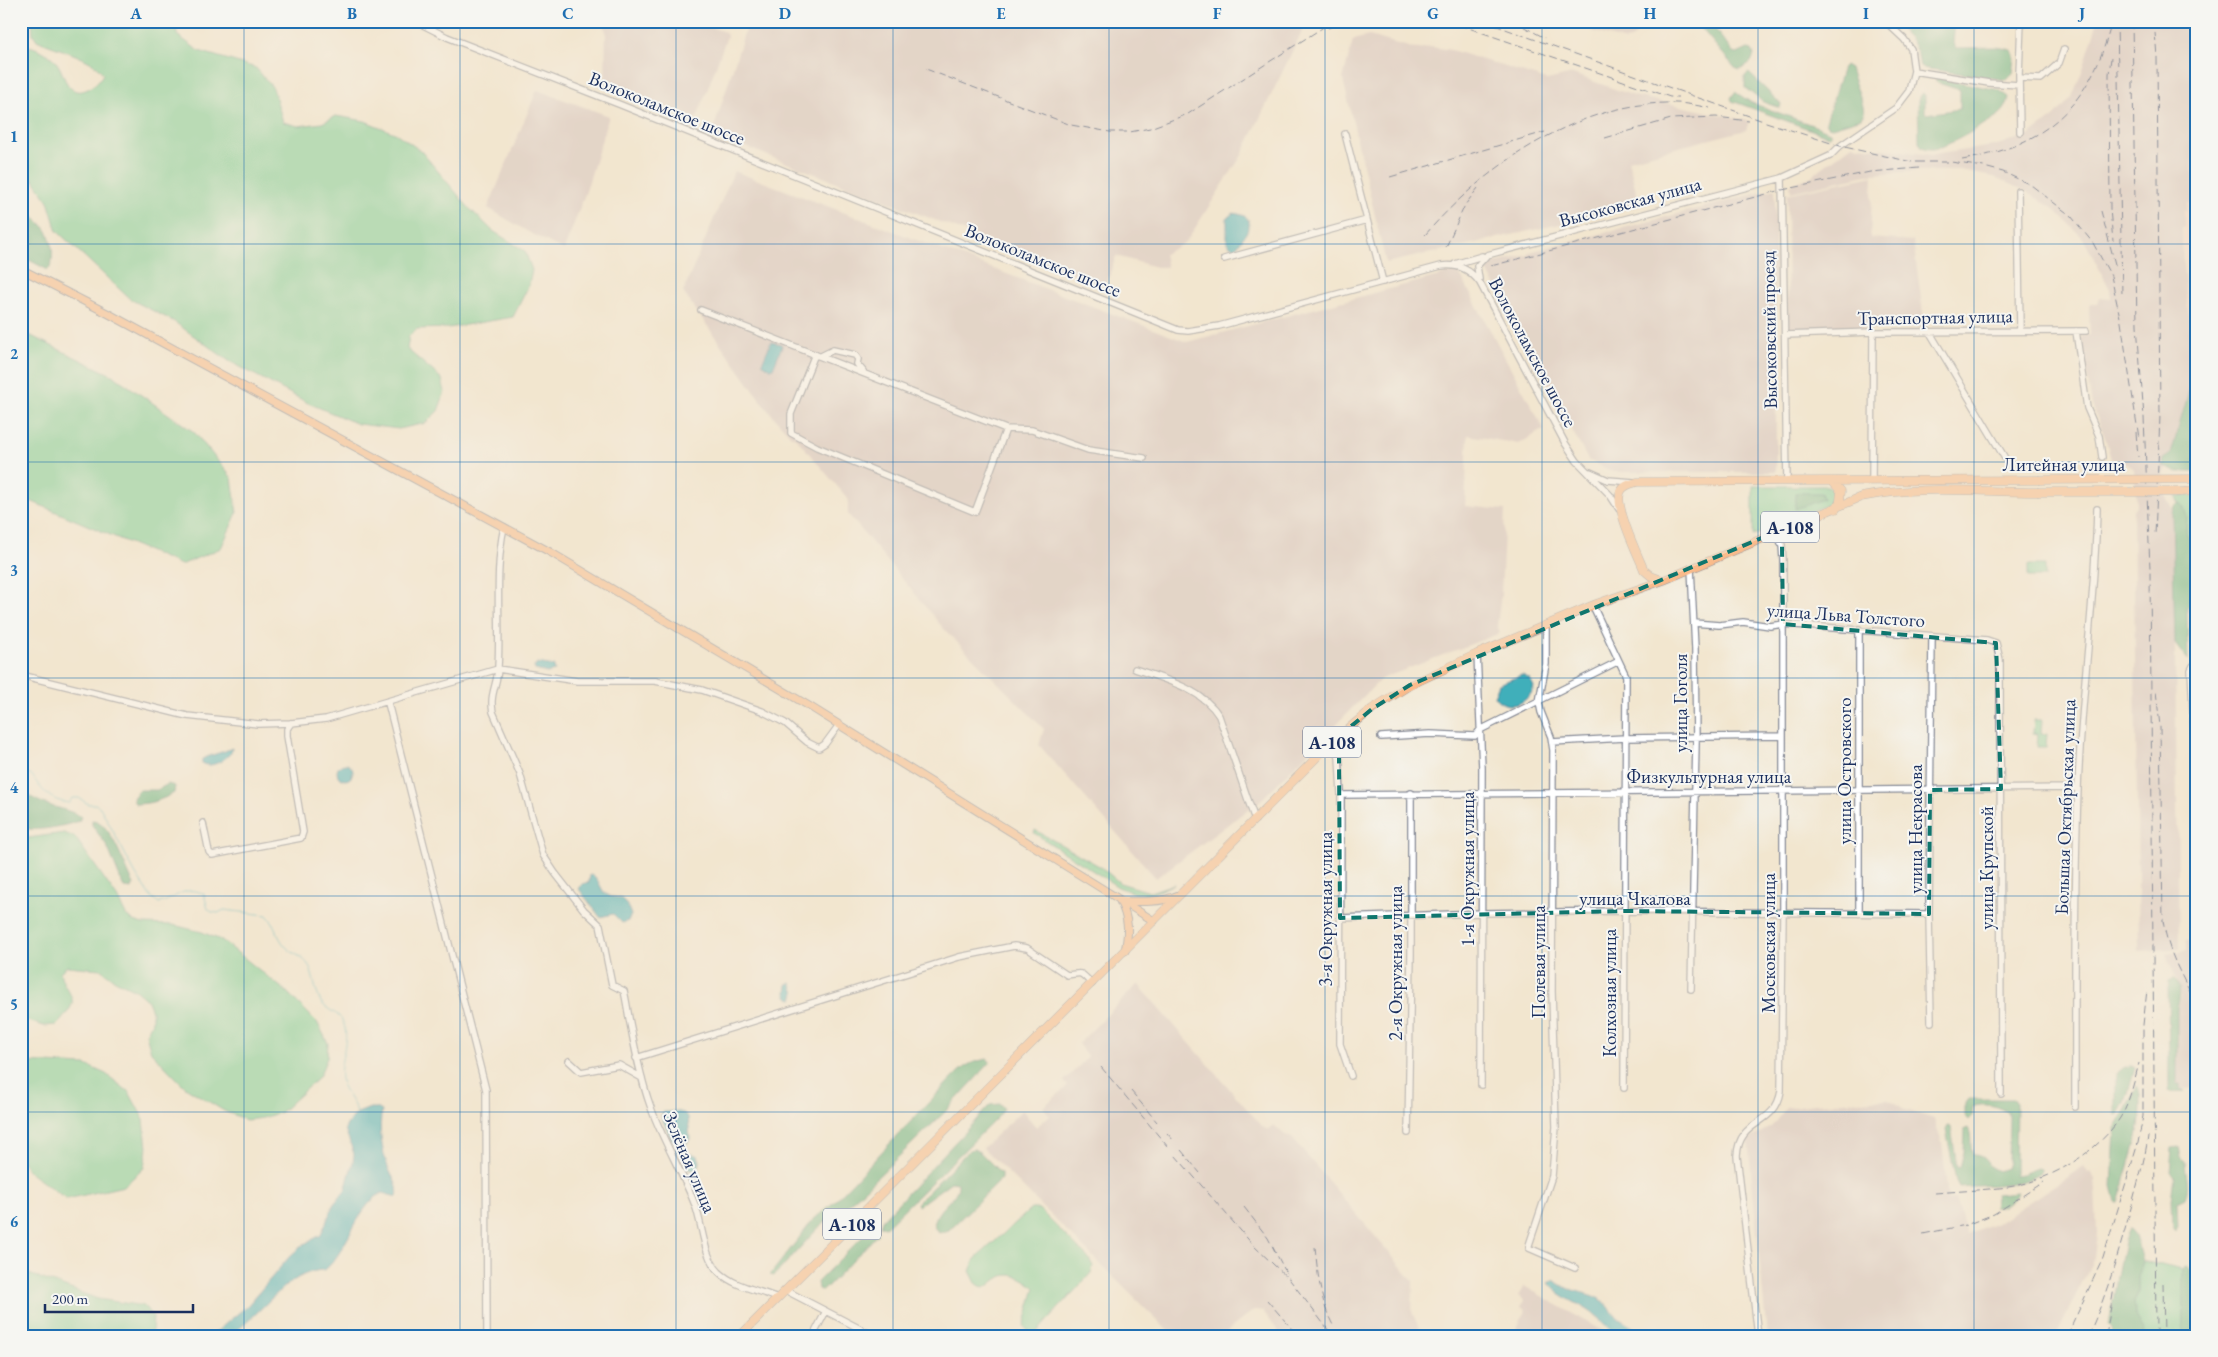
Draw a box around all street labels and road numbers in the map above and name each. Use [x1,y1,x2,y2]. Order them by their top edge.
street label: Волоколамское шоссе [585,65,749,151]
street label: Высоковская улица [1556,171,1704,233]
street label: Волоколамское шоссе [961,217,1125,303]
street label: Высоковский проезд [1755,250,1783,409]
street label: Волоколамское шоссе [1483,273,1583,431]
street label: Транспортная улица [1857,303,2014,331]
street label: Литейная улица [2003,452,2126,477]
road number: А-108 [1761,512,1819,542]
street label: улица Льва Толстого [1766,597,1926,633]
street label: улица Гоголя [1668,653,1693,752]
street label: улица Островского [1832,697,1857,845]
street label: Большая Октябрьская улица [2049,698,2081,915]
road number: А-108 [1303,726,1361,758]
street label: Физкультурная улица [1627,764,1792,789]
street label: улица Некрасова [1903,764,1928,894]
street label: 1-я Окружная улица [1455,791,1480,947]
street label: улица Крупской [1974,806,1999,930]
street label: 3-я Окружная улица [1313,831,1338,987]
street label: Московская улица [1756,872,1781,1013]
street label: 2-я Окружная улица [1383,885,1408,1041]
street label: улица Чкалова [1579,886,1691,911]
street label: Полевая улица [1526,905,1551,1019]
street label: Колхозная улица [1597,928,1622,1057]
street label: Зелёная улица [657,1108,723,1217]
road number: А-108 [823,1208,881,1240]

